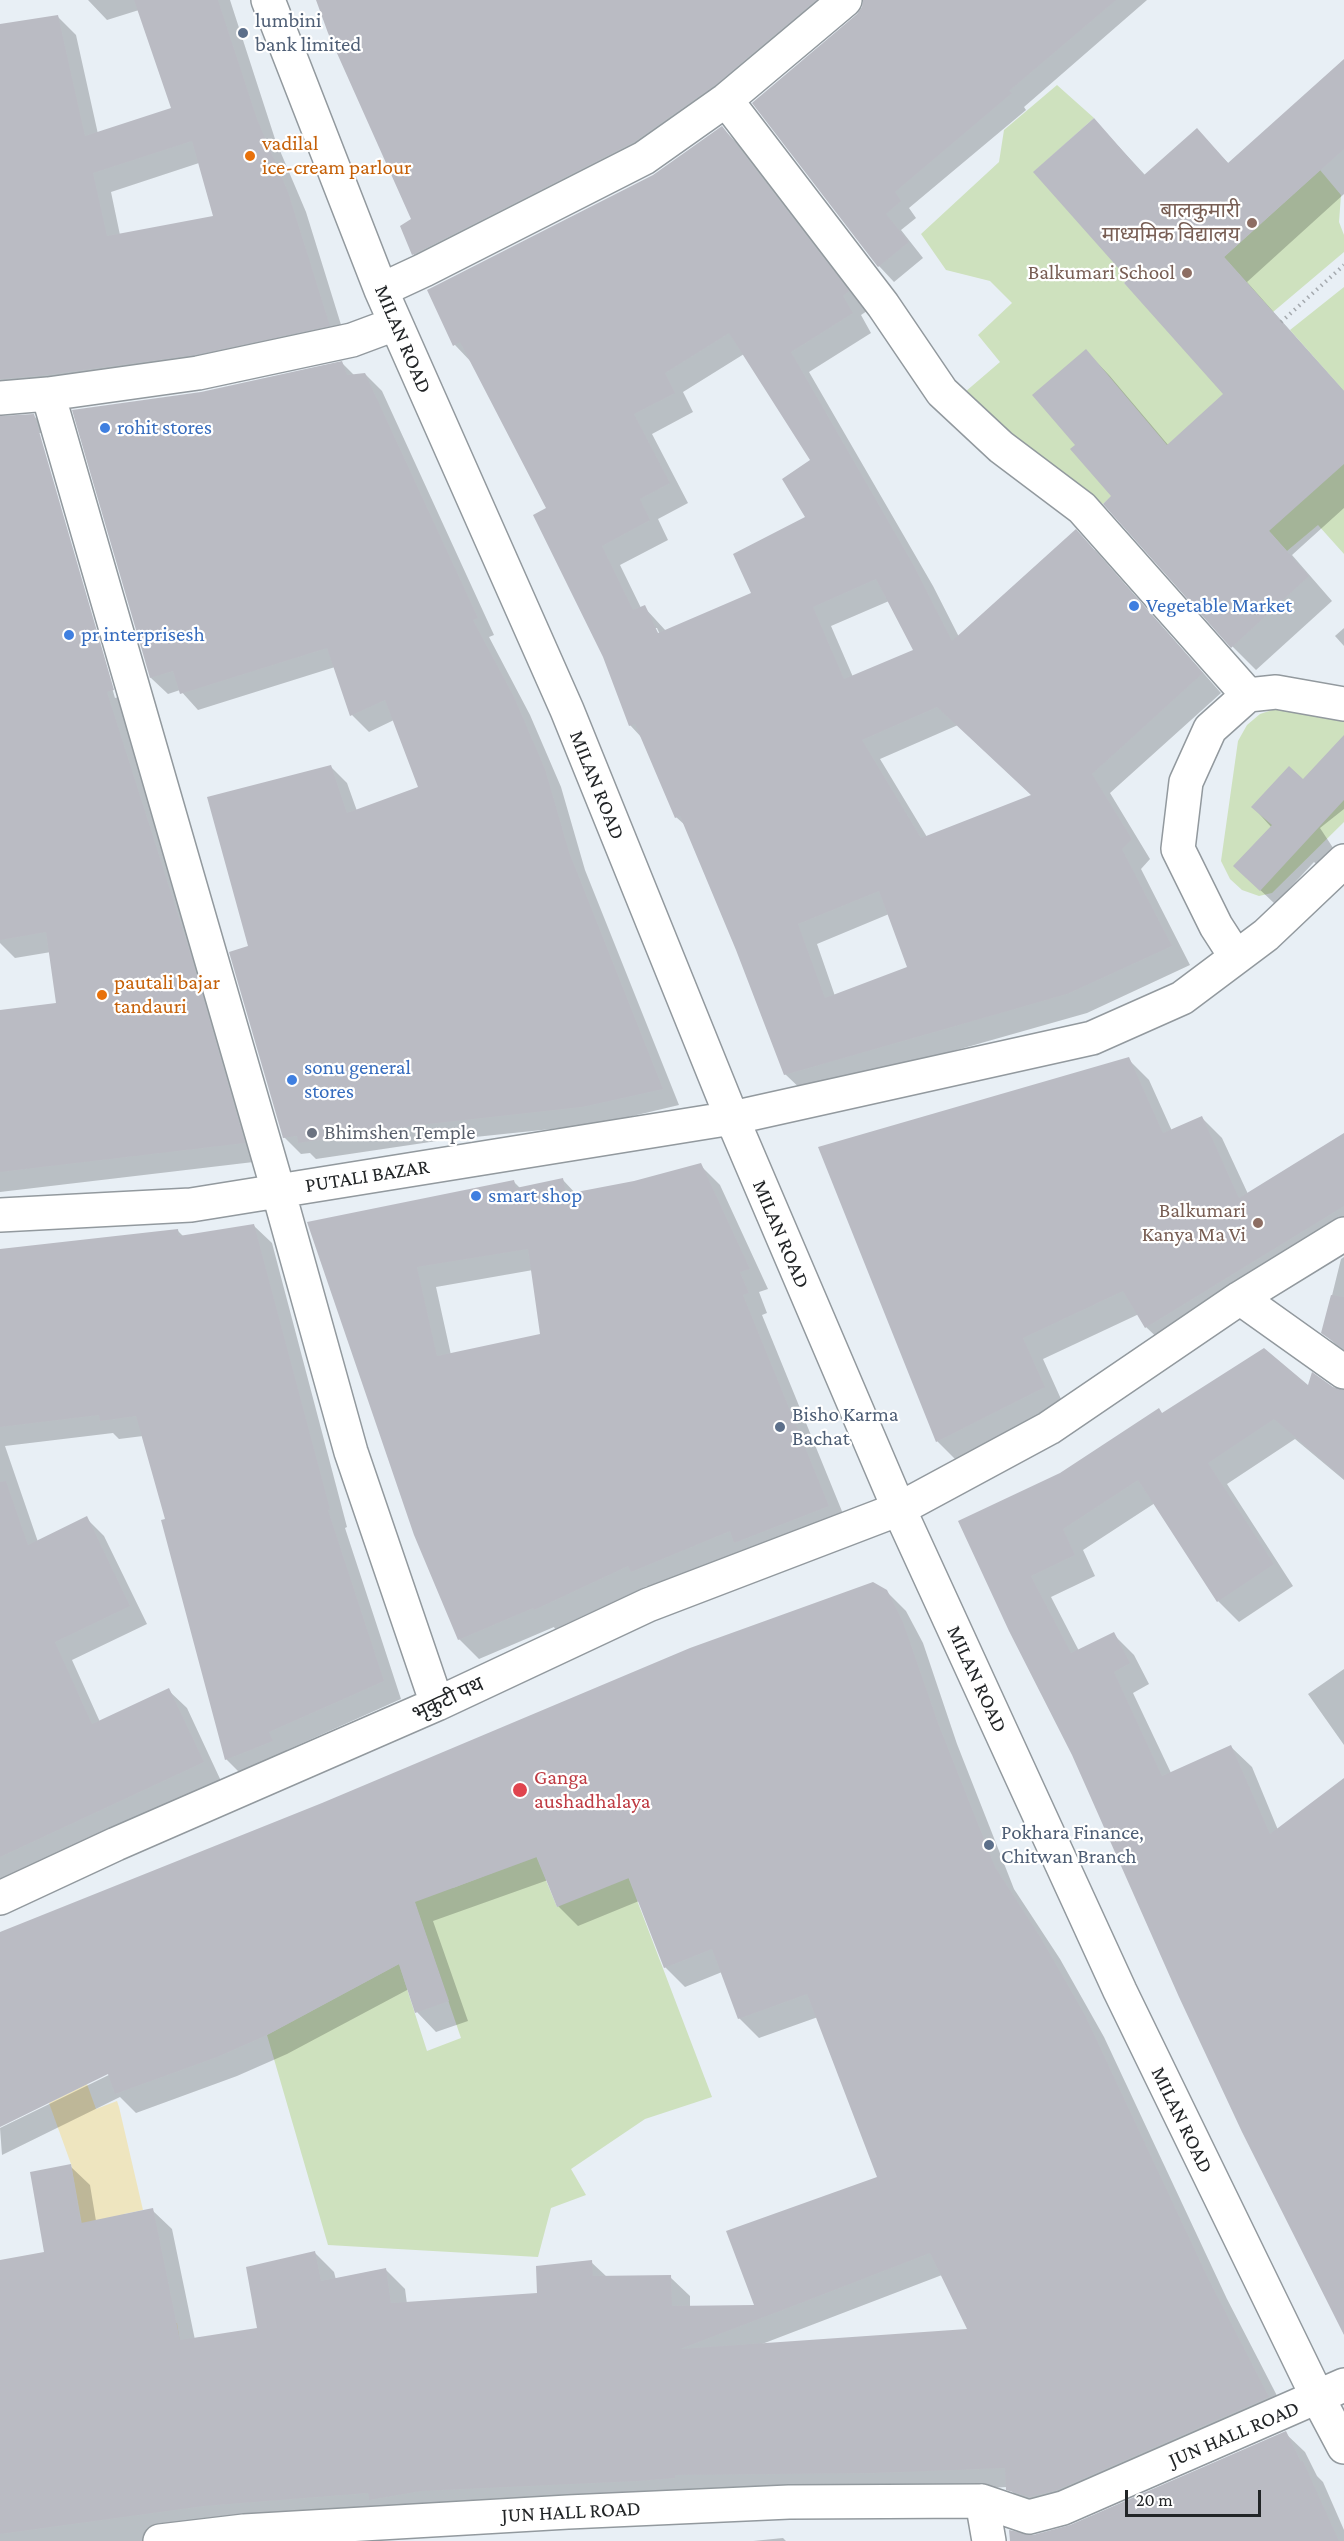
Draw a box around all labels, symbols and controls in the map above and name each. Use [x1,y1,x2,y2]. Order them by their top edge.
place label: lumbini bank limited [255,8,361,58]
marker: lumbini bank limited [236,26,250,40]
place label: vadilal ice-cream parlour [262,131,412,181]
marker: vadilal ice-cream parlour [243,149,257,163]
place label: बालकुमारी माध्यमिक विद्यालय [1102,198,1240,248]
marker: बालकुमारी माध्यमिक विद्यालय [1245,216,1259,230]
place label: Balkumari School [1028,260,1175,286]
marker: Balkumari School [1180,266,1194,280]
street label: MILAN ROAD [369,281,437,397]
place label: rohit stores [117,415,212,441]
marker: rohit stores [98,421,112,435]
place label: Vegetable Market [1146,593,1292,619]
marker: Vegetable Market [1127,599,1141,613]
place label: pr interprisesh [81,622,205,648]
marker: pr interprisesh [62,628,76,642]
street label: MILAN ROAD [564,727,630,843]
place label: pautali bajar tandauri [114,970,220,1020]
marker: pautali bajar tandauri [95,988,109,1002]
place label: sonu general stores [304,1055,411,1105]
marker: sonu general stores [285,1073,299,1087]
place label: Bhimshen Temple [324,1120,476,1146]
marker: Bhimshen Temple [305,1126,319,1140]
street label: PUTALI BAZAR [303,1154,431,1198]
street label: MILAN ROAD [747,1176,815,1292]
place label: smart shop [488,1183,582,1209]
marker: smart shop [469,1189,483,1203]
place label: Balkumari Kanya Ma Vi [1142,1198,1246,1248]
marker: Balkumari Kanya Ma Vi [1251,1216,1265,1230]
place label: Bisho Karma Bachat [792,1402,898,1452]
marker: Bisho Karma Bachat [773,1420,787,1434]
street label: MILAN ROAD [941,1621,1013,1737]
street label: भृकुटी पथ [408,1671,488,1727]
place label: Ganga aushadhalaya [534,1765,651,1815]
marker: Ganga aushadhalaya [511,1781,529,1799]
place label: Pokhara Finance, Chitwan Branch [1001,1820,1144,1870]
marker: Pokhara Finance, Chitwan Branch [982,1838,996,1852]
street label: MILAN ROAD [1145,2063,1219,2177]
street label: JUN HALL ROAD [1165,2395,1303,2473]
scale bar [1128,2478,1264,2516]
text: 20 m [1136,2490,1173,2510]
street label: JUN HALL ROAD [501,2496,641,2528]

